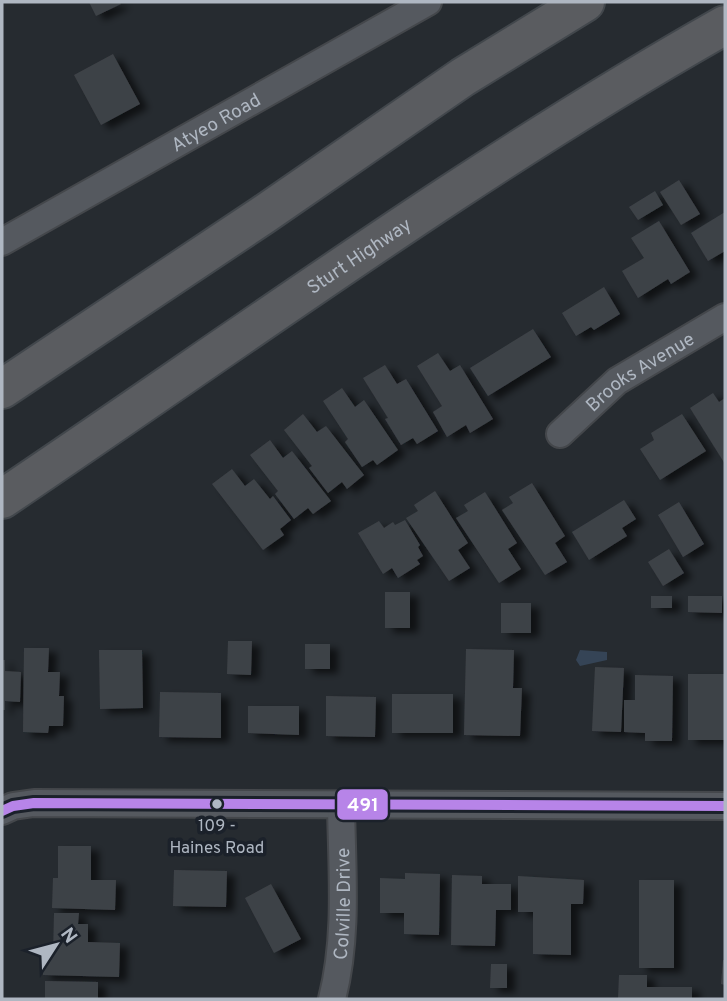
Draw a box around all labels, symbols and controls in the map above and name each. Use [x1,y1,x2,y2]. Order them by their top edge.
street label: Atyeo Road [167,89,266,158]
street label: Sturt Highway [303,213,417,301]
street label: Brooks Avenue [581,328,699,418]
line badge: 491 [336,788,389,821]
text: 491 [347,794,379,818]
marker: 109 - Haines Road [210,797,224,811]
place label: 109 - Haines Road [170,816,264,860]
street label: Colville Drive [329,847,357,961]
north arrow [21,910,91,980]
text: N [54,924,82,949]

